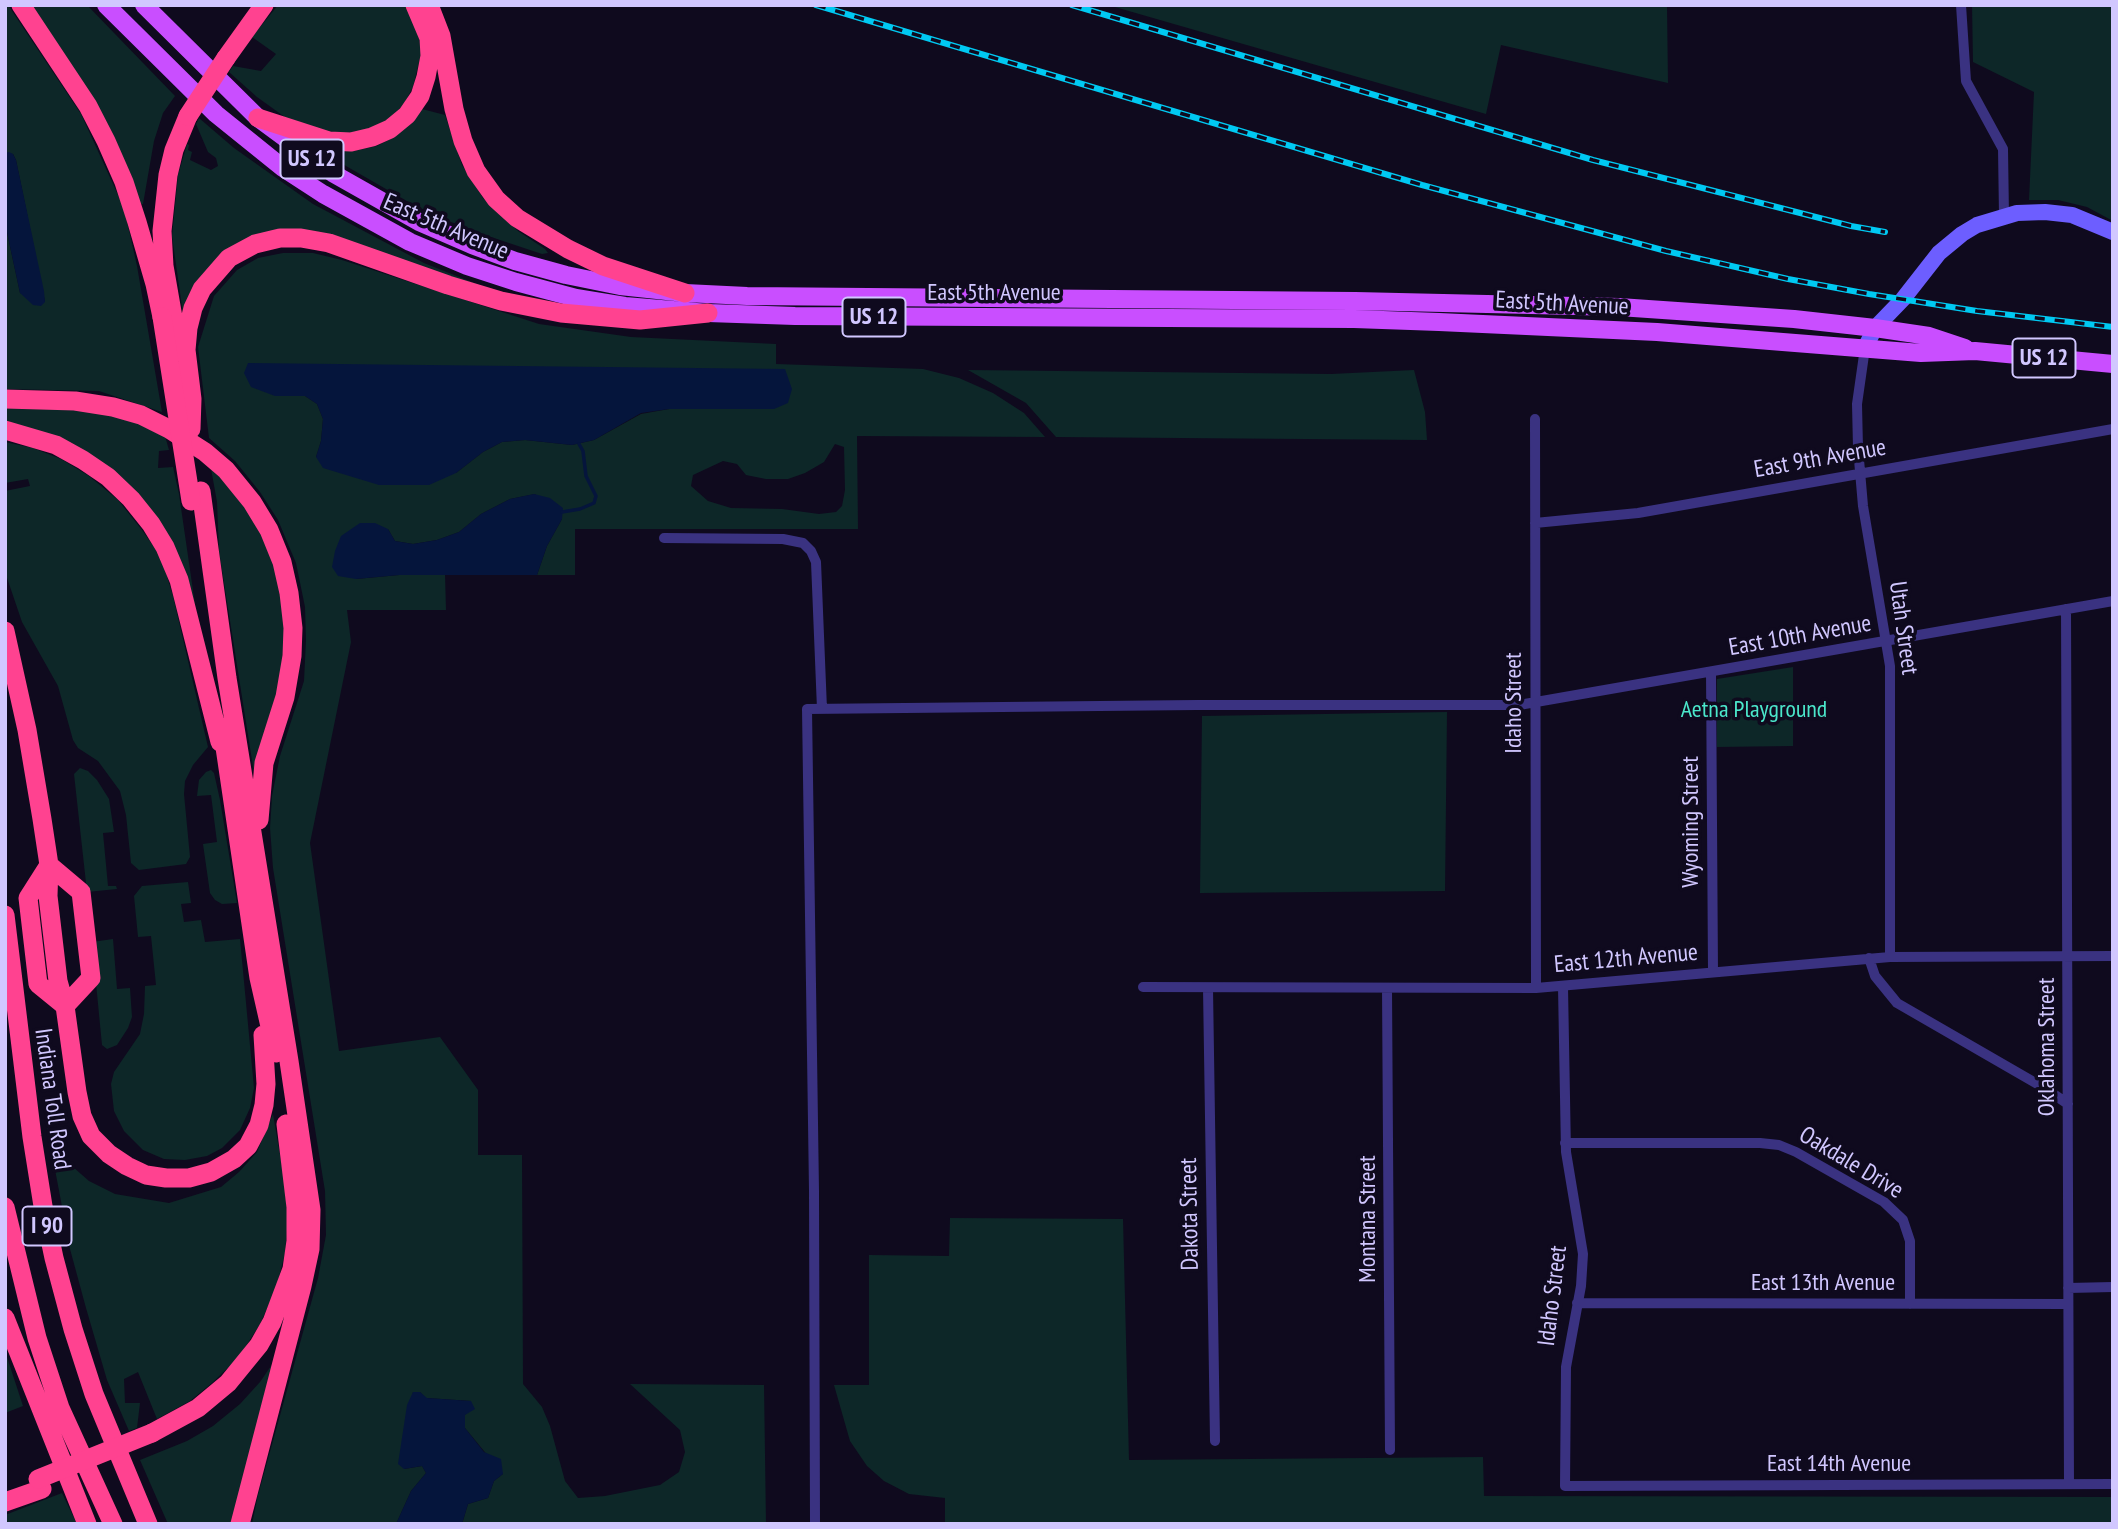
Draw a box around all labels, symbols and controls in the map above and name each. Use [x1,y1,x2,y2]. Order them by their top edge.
road number: US 12 [280,140,344,178]
street label: East 5th Avenue [379,188,513,266]
street label: East 5th Avenue [927,279,1061,307]
street label: East 5th Avenue [1495,286,1629,322]
road number: US 12 [842,298,906,336]
road number: US 12 [2012,338,2076,378]
street label: East 9th Avenue [1752,433,1888,485]
street label: Utah Street [1882,579,1924,677]
street label: East 10th Avenue [1726,609,1874,663]
street label: Idaho Street [1500,652,1528,754]
park label: Aetna Playground [1681,696,1827,724]
street label: Wyoming Street [1677,756,1705,888]
street label: East 12th Avenue [1553,938,1699,980]
street label: Oklahoma Street [2033,978,2061,1116]
street label: Indiana Toll Road [28,1026,76,1172]
street label: Oakdale Drive [1794,1121,1908,1205]
street label: Montana Street [1354,1155,1382,1283]
street label: Dakota Street [1175,1157,1205,1271]
road number: I 90 [22,1206,72,1246]
street label: Idaho Street [1533,1244,1573,1348]
street label: East 13th Avenue [1751,1269,1895,1297]
street label: East 14th Avenue [1767,1450,1911,1478]

